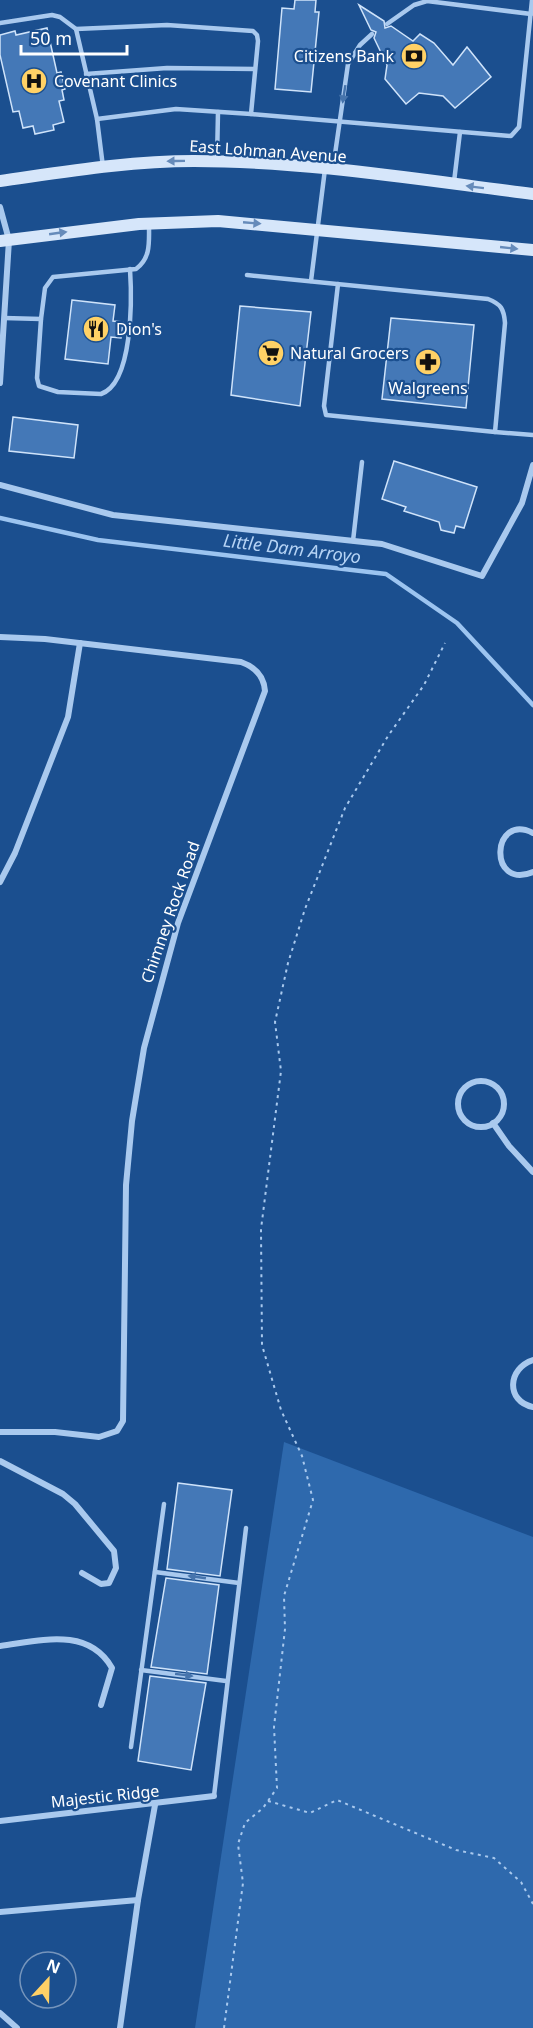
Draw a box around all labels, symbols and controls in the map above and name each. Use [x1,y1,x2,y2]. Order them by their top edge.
scale bar [21,18,128,56]
text: 50 m [30,26,72,50]
bank icon: Citizens Bank [399,41,429,71]
place label: Citizens Bank [294,45,394,67]
hospital icon: Covenant Clinics [19,66,49,96]
place label: Covenant Clinics [54,70,177,92]
one-way arrow [339,84,348,103]
street label: East Lohman Avenue [189,135,347,167]
one-way arrow [167,157,186,166]
one-way arrow [465,182,484,192]
one-way arrow [243,218,262,228]
one-way arrow [49,229,68,238]
one-way arrow [500,243,519,253]
restaurant icon: Dion's [81,314,111,344]
place label: Dion's [116,318,162,340]
supermarket icon: Natural Grocers [256,338,286,368]
place label: Natural Grocers [290,342,409,364]
pharmacy icon: Walgreens [413,347,443,377]
place label: Walgreens [388,377,468,399]
water label: Little Dam Arroyo [222,528,362,568]
street label: Chimney Rock Road [135,838,205,986]
one-way arrow [187,1573,206,1582]
one-way arrow [174,1671,193,1680]
street label: Majestic Ridge [50,1779,160,1813]
north arrow [18,1950,78,2010]
text: N [43,1953,64,1979]

